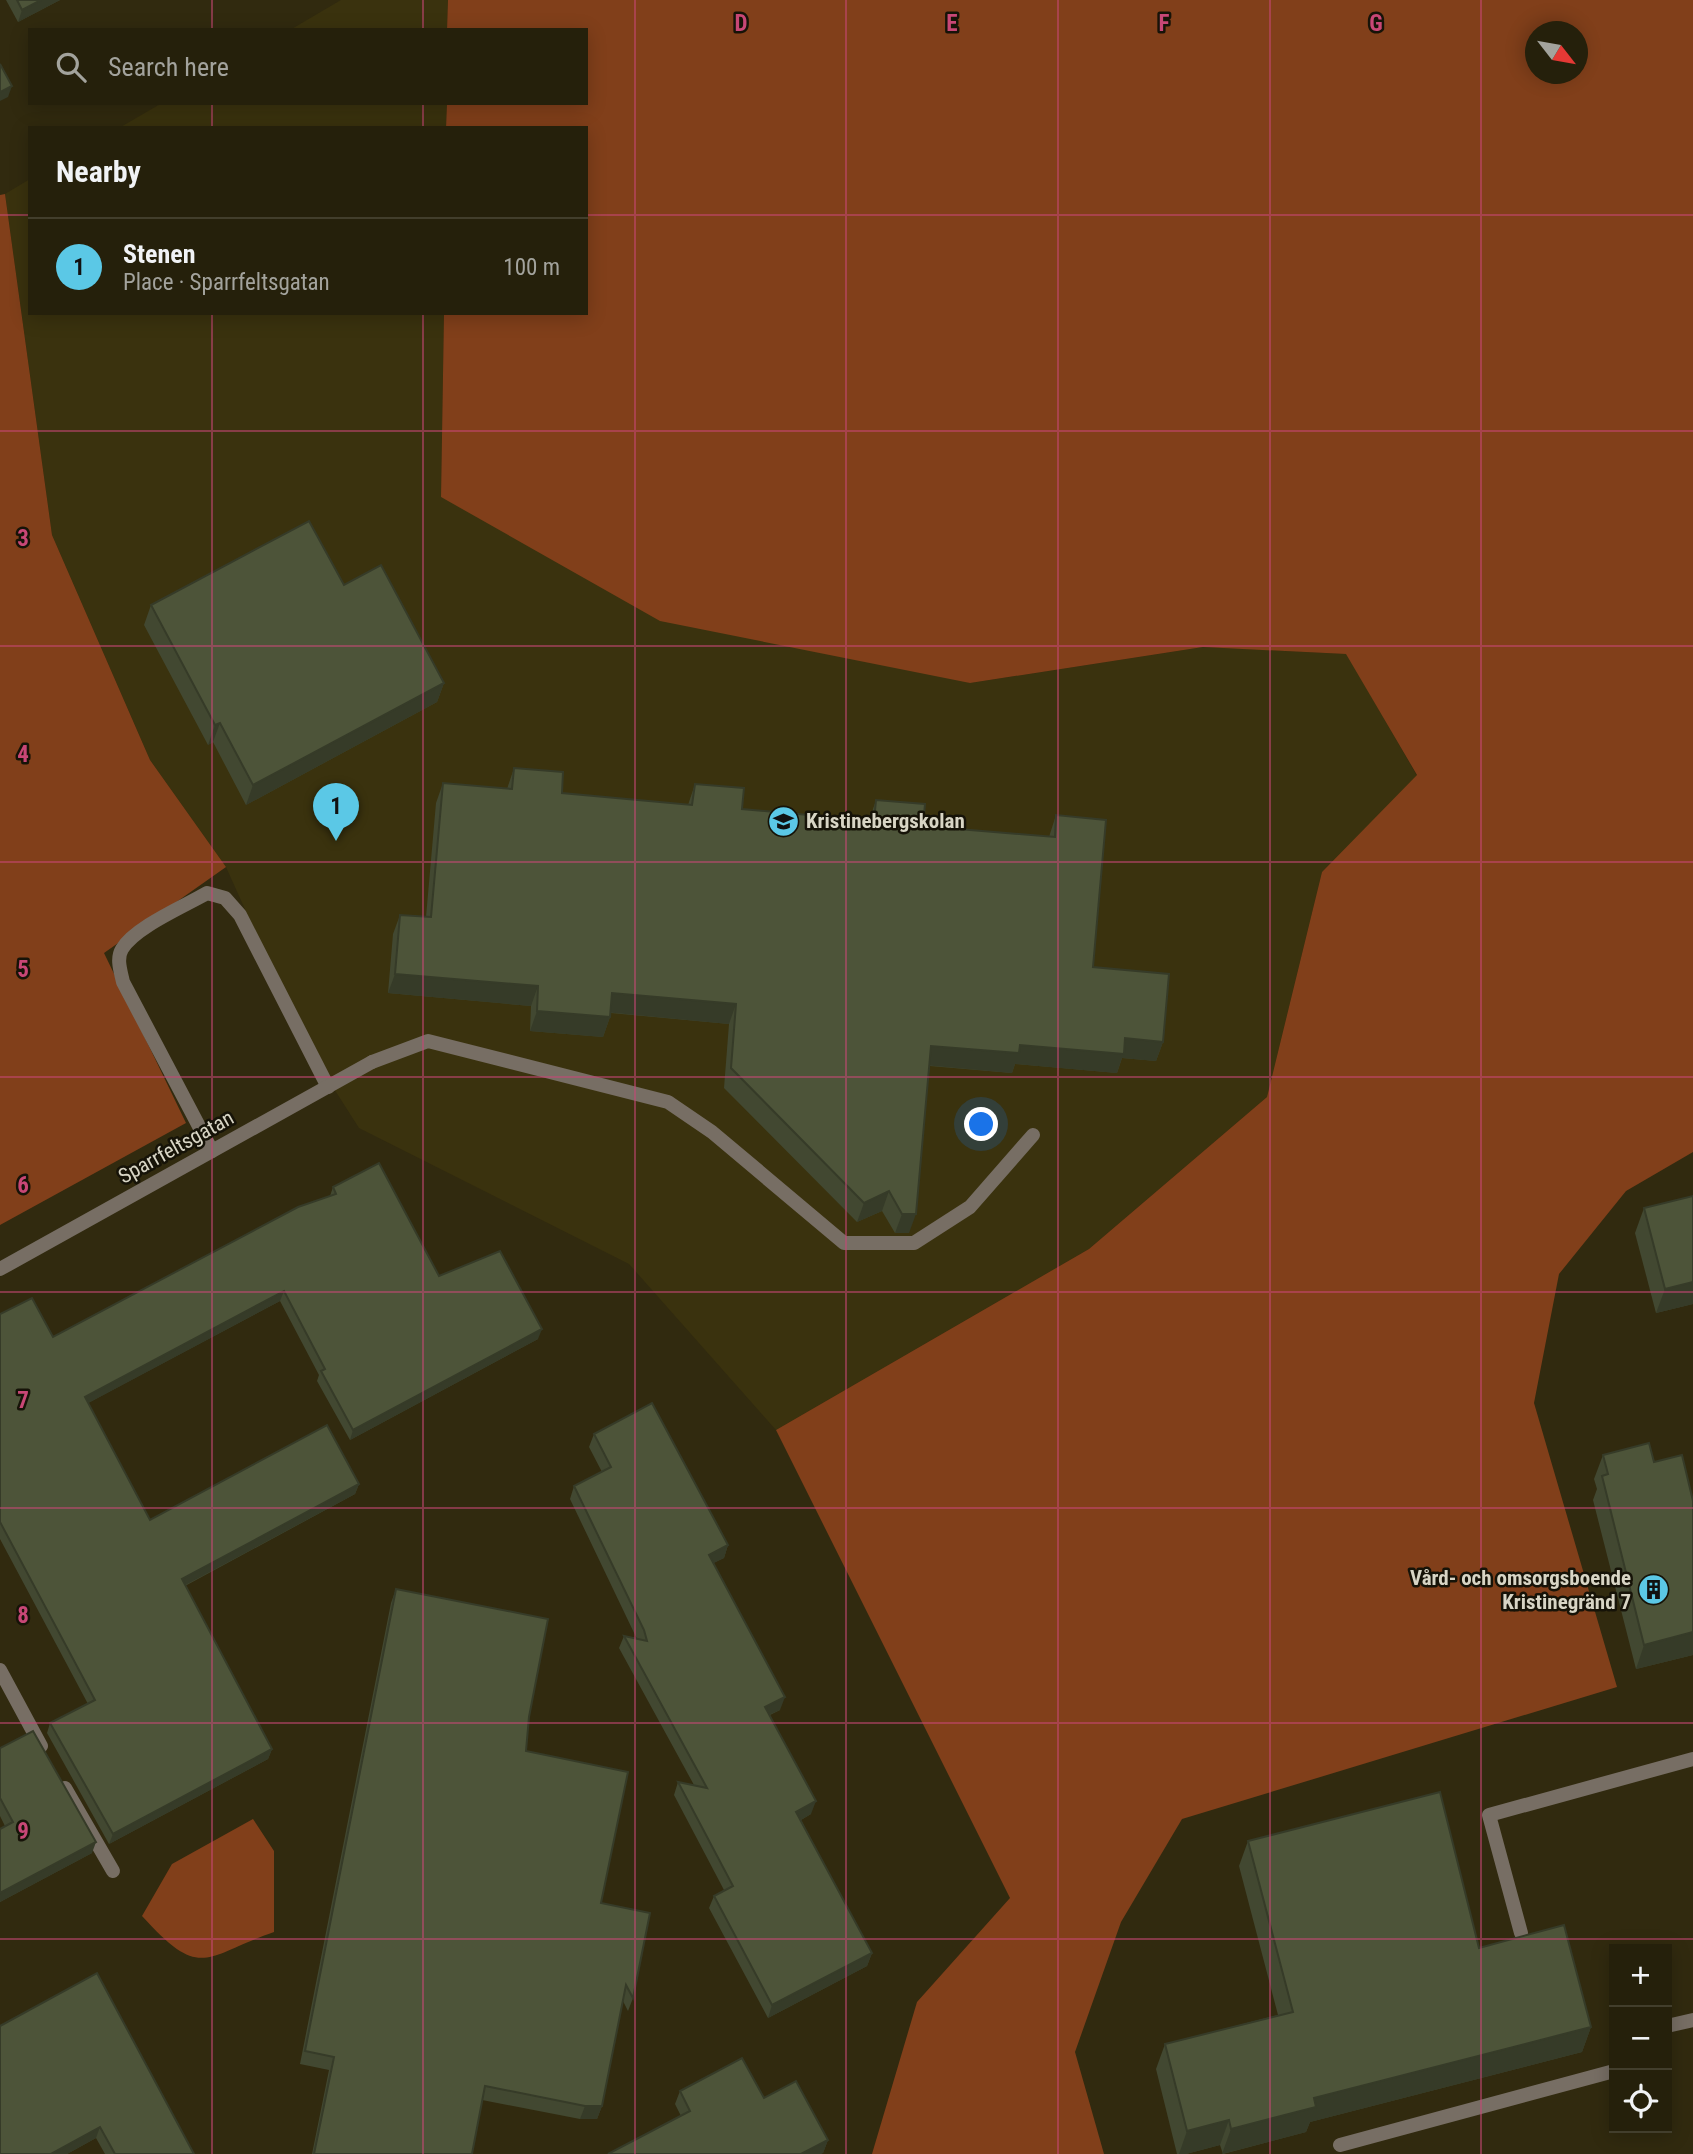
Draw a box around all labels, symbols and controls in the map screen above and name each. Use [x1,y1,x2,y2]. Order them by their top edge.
text: D [735,10,748,37]
text: E [946,10,958,37]
text: F [1159,10,1170,37]
text: G [1369,10,1383,37]
north arrow [1525,21,1588,84]
search box [28,28,588,105]
icon: search [52,48,90,86]
text: Search here [108,52,229,82]
text: Nearby [56,154,141,189]
text: Stenen [123,239,195,269]
text: 1 [73,254,85,281]
text: 100 m [503,254,560,281]
text: Place · Sparrfeltsgatan [123,269,330,296]
text: 3 [17,525,29,552]
text: 4 [17,741,29,768]
pin: 1 [313,783,359,841]
school or university icon: Kristinebergskolan [766,804,800,838]
place label: Kristinebergskolan [806,809,965,833]
text: 5 [17,956,29,983]
street label: Sparrfeltsgatan [114,1105,238,1189]
your location [964,1107,998,1141]
text: 6 [17,1172,29,1199]
text: 7 [17,1387,29,1414]
place label: Vård- och omsorgsboende Kristinegränd 7 [1410,1566,1631,1614]
building icon: Vård- och omsorgsboende Kristinegränd 7 [1637,1573,1671,1607]
text: 8 [17,1602,29,1629]
text: 9 [17,1818,29,1845]
map controls [1609,1944,1672,2133]
button: + [1609,1944,1672,2007]
button: − [1609,2007,1672,2070]
button: locate [1609,2070,1672,2133]

